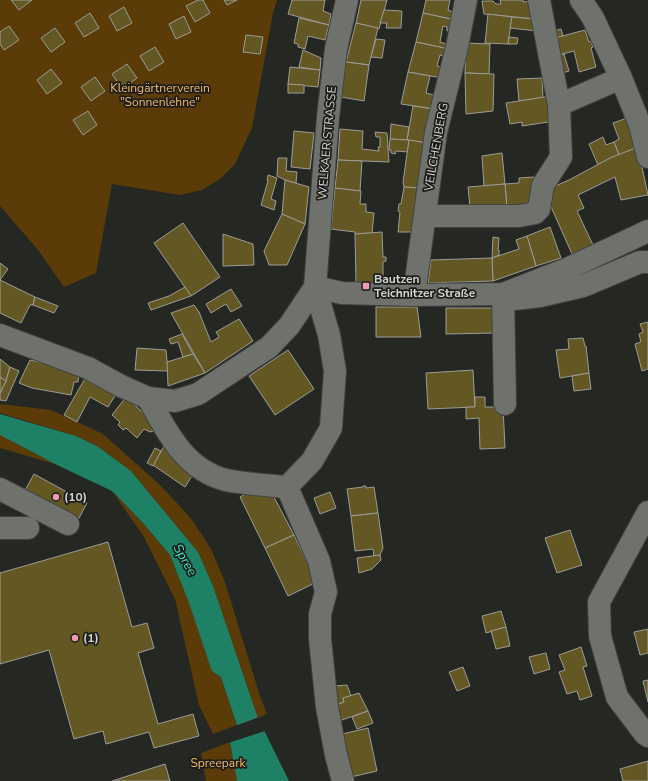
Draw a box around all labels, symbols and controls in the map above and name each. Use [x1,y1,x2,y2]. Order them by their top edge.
park label: Kleingärtnerverein "Sonnenlehne" [110,80,210,110]
street label: WELKAER STRASSE [314,86,340,200]
street label: VEILCHENBERG [420,102,452,193]
place label: Bautzen Teichnitzer Straße [374,271,476,301]
marker: Bautzen Teichnitzer Straße [361,281,371,291]
place label: (10) [64,489,87,505]
marker: (10) [51,492,61,502]
water label: Spree [169,541,201,579]
place label: (1) [83,630,99,646]
marker: (1) [70,633,80,643]
park label: Spreepark [190,755,247,771]

